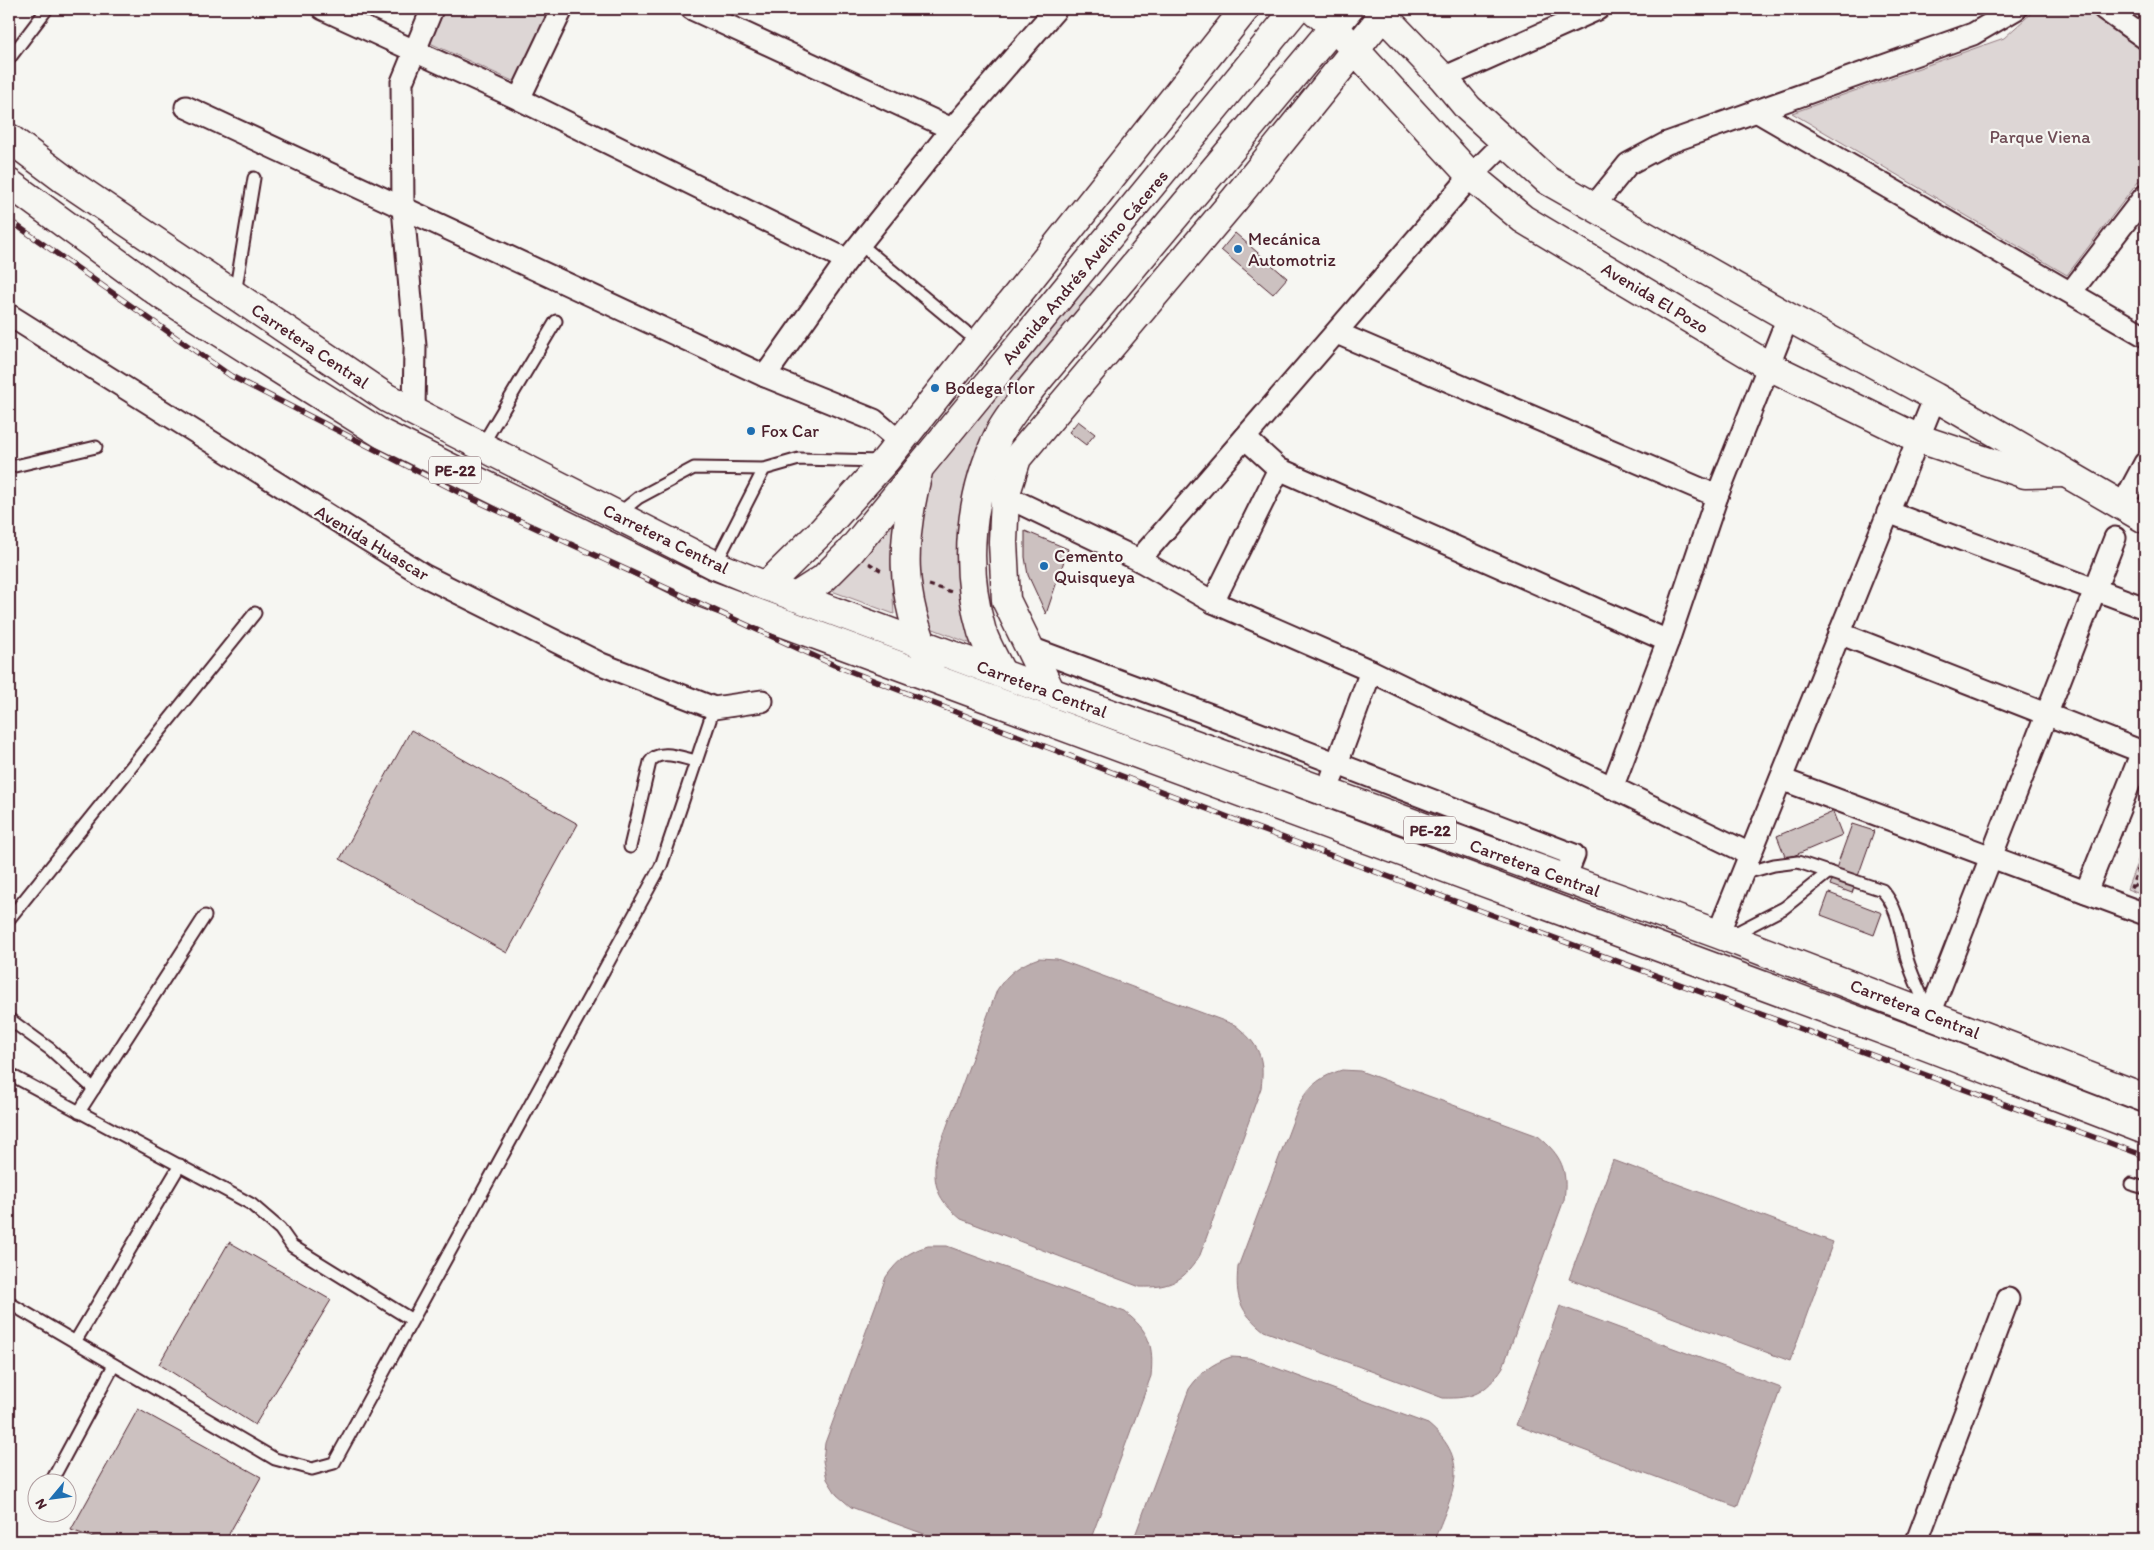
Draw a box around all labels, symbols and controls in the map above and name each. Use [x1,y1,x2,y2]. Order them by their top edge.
park label: Parque Viena [1989,126,2091,148]
street label: Avenida Andrés Avelino Cáceres [997,165,1173,369]
place label: Mecánica Automotriz [1248,228,1336,271]
marker: Mecánica Automotriz [1232,243,1244,255]
street label: Avenida El Pozo [1597,257,1713,339]
street label: Carretera Central [247,298,373,394]
place label: Bodega flor [945,377,1035,399]
marker: Bodega flor [929,382,941,394]
place label: Fox Car [761,420,819,442]
marker: Fox Car [745,425,757,437]
road number: PE-22 [429,456,481,484]
street label: Carretera Central [599,499,733,579]
street label: Avenida Huascar [311,500,434,586]
place label: Cemento Quisqueya [1054,545,1135,588]
marker: Cemento Quisqueya [1038,560,1050,572]
street label: Carretera Central [974,655,1110,723]
road number: PE-22 [1404,816,1456,844]
street label: Carretera Central [1467,834,1603,902]
street label: Carretera Central [1847,974,1983,1044]
north arrow [28,1472,78,1522]
text: N [31,1496,51,1512]

